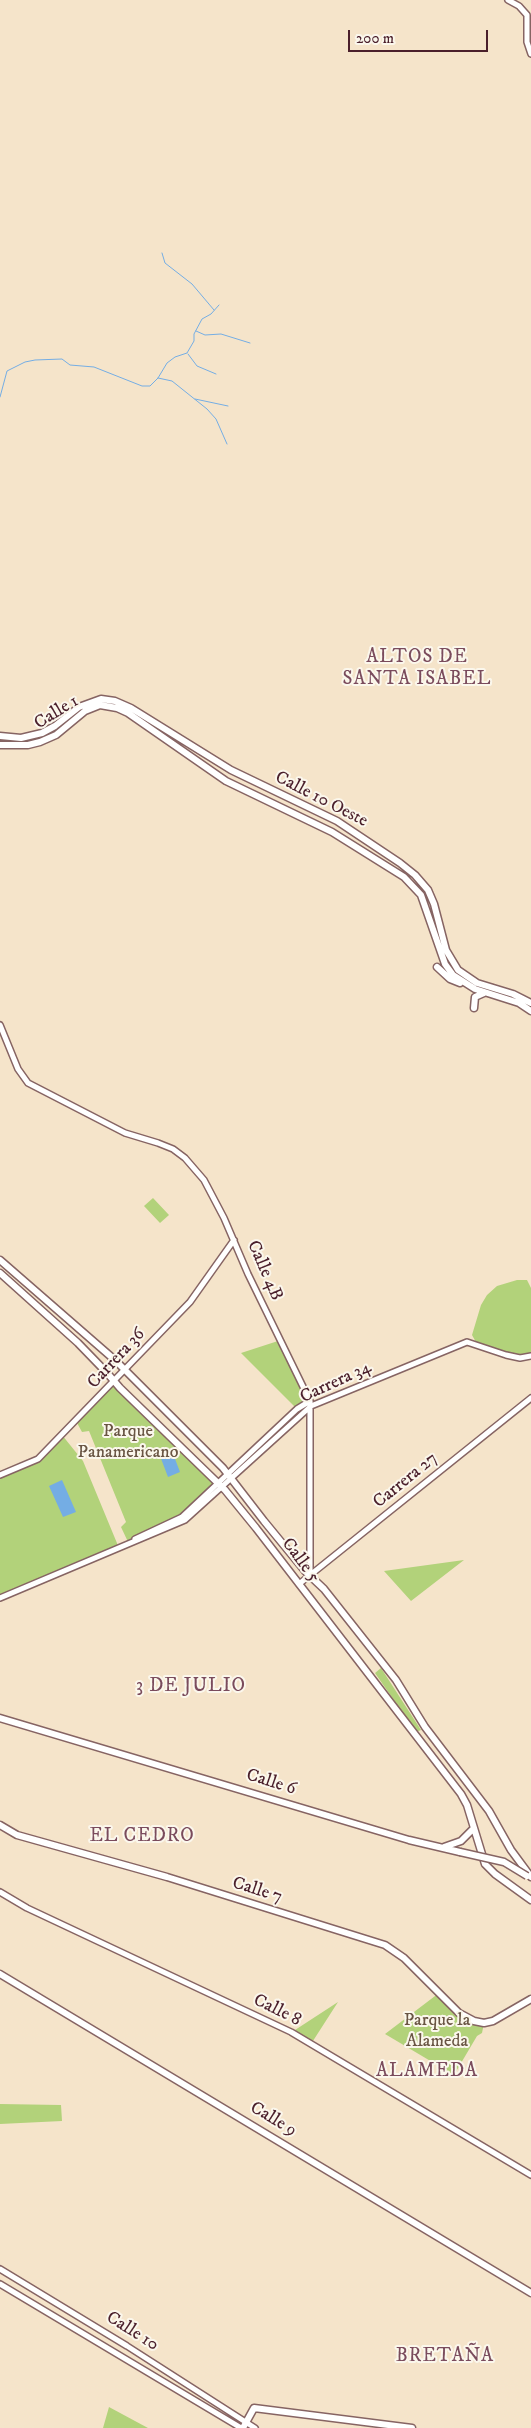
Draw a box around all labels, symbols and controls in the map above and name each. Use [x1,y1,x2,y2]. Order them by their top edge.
scale bar [351,20,491,52]
text: 200 m [356,29,394,48]
district label: ALTOS DE SANTA ISABEL [341,647,493,691]
street label: Calle 1 [31,691,83,735]
street label: Calle 10 Oeste [271,767,371,833]
street label: Calle 4B [241,1238,287,1304]
street label: Carrera 36 [84,1324,150,1394]
street label: Carrera 34 [297,1357,375,1409]
park label: Parque Panamericano [78,1421,178,1464]
street label: Carrera 27 [369,1449,443,1513]
street label: Calle 5 [276,1534,324,1588]
district label: 3 DE JULIO [135,1676,247,1698]
street label: Calle 6 [243,1765,299,1801]
district label: EL CEDRO [88,1826,196,1848]
street label: Calle 7 [229,1873,285,1909]
street label: Calle 8 [249,1990,305,2032]
park label: Parque la Alameda [404,2010,470,2052]
district label: ALAMEDA [375,2061,479,2083]
street label: Calle 9 [246,2098,300,2142]
street label: Calle 10 [102,2307,162,2357]
district label: BRETAÑA [395,2346,495,2368]

